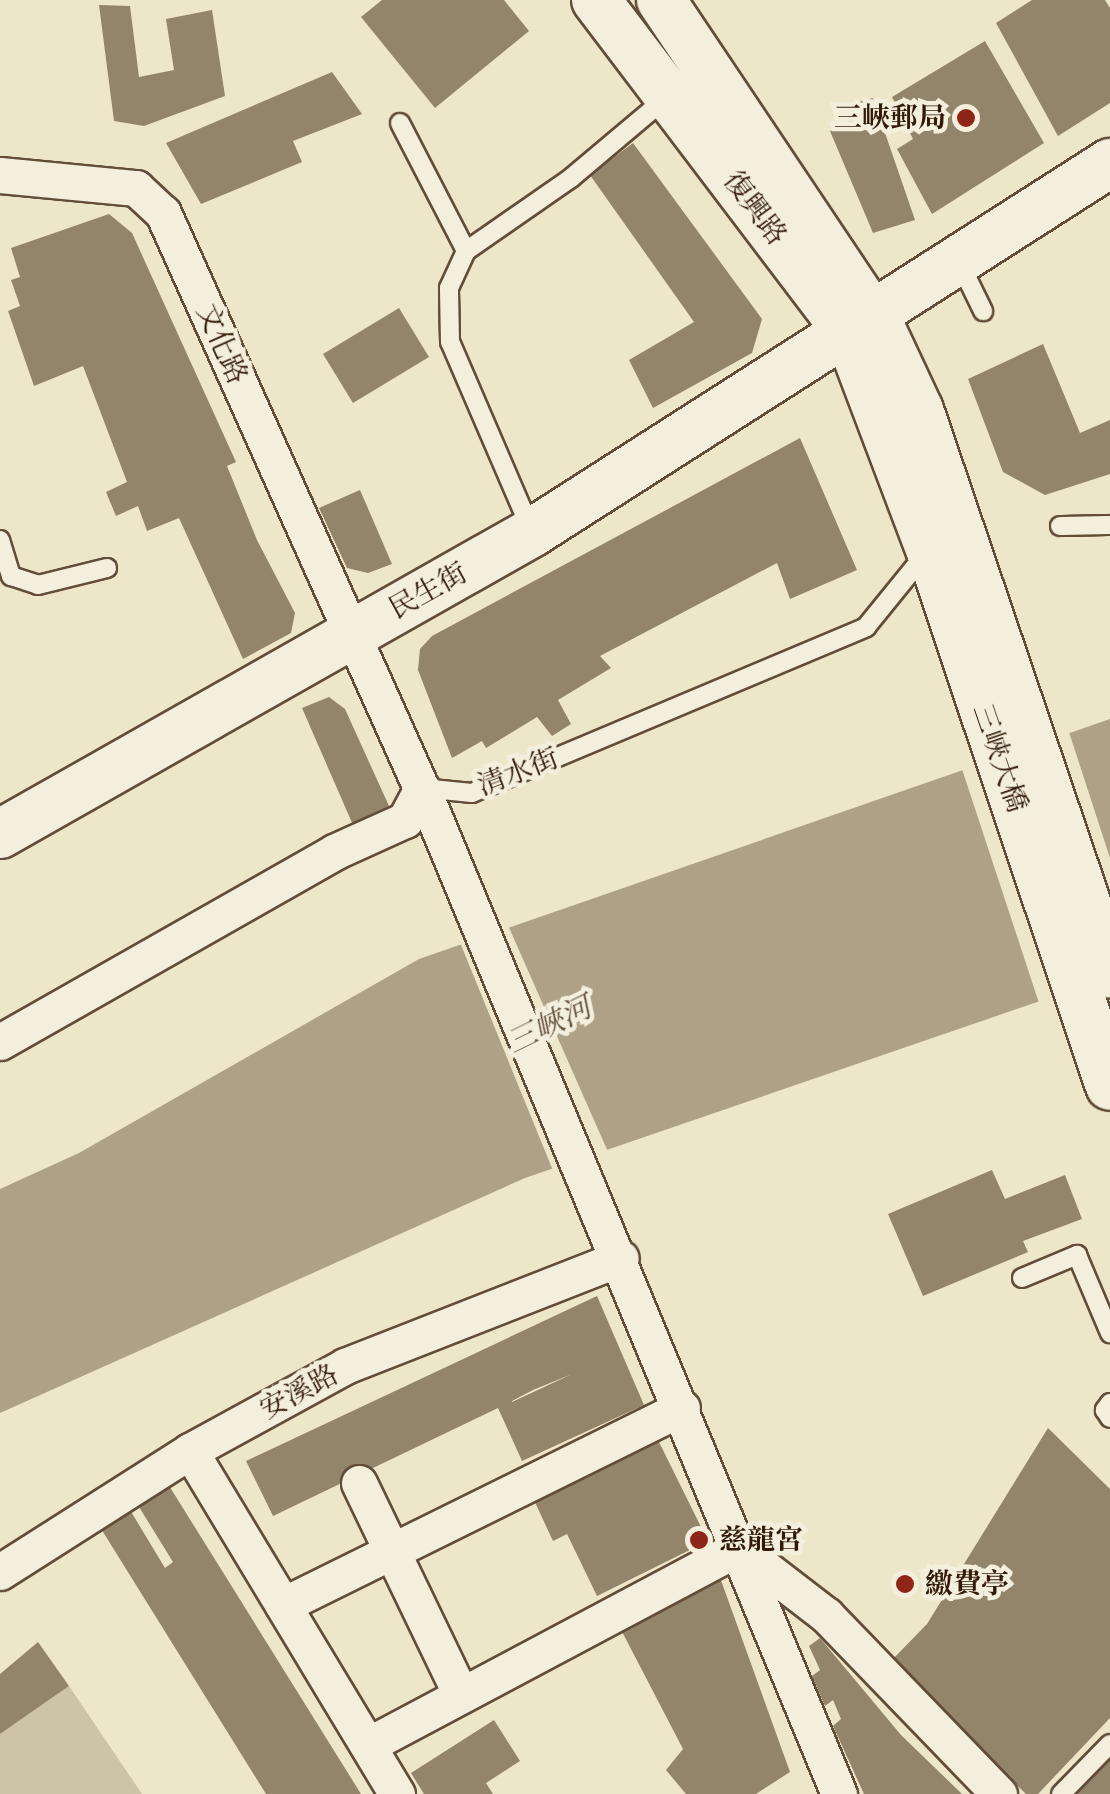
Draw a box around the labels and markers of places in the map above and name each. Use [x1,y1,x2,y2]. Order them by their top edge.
place label: 三峽郵局 [834,101,946,135]
marker: 三峽郵局 [955,107,977,129]
place label: 慈龍宮 [719,1523,803,1557]
marker: 慈龍宮 [688,1529,710,1551]
place label: 繳費亭 [925,1567,1009,1601]
marker: 繳費亭 [894,1573,916,1595]

